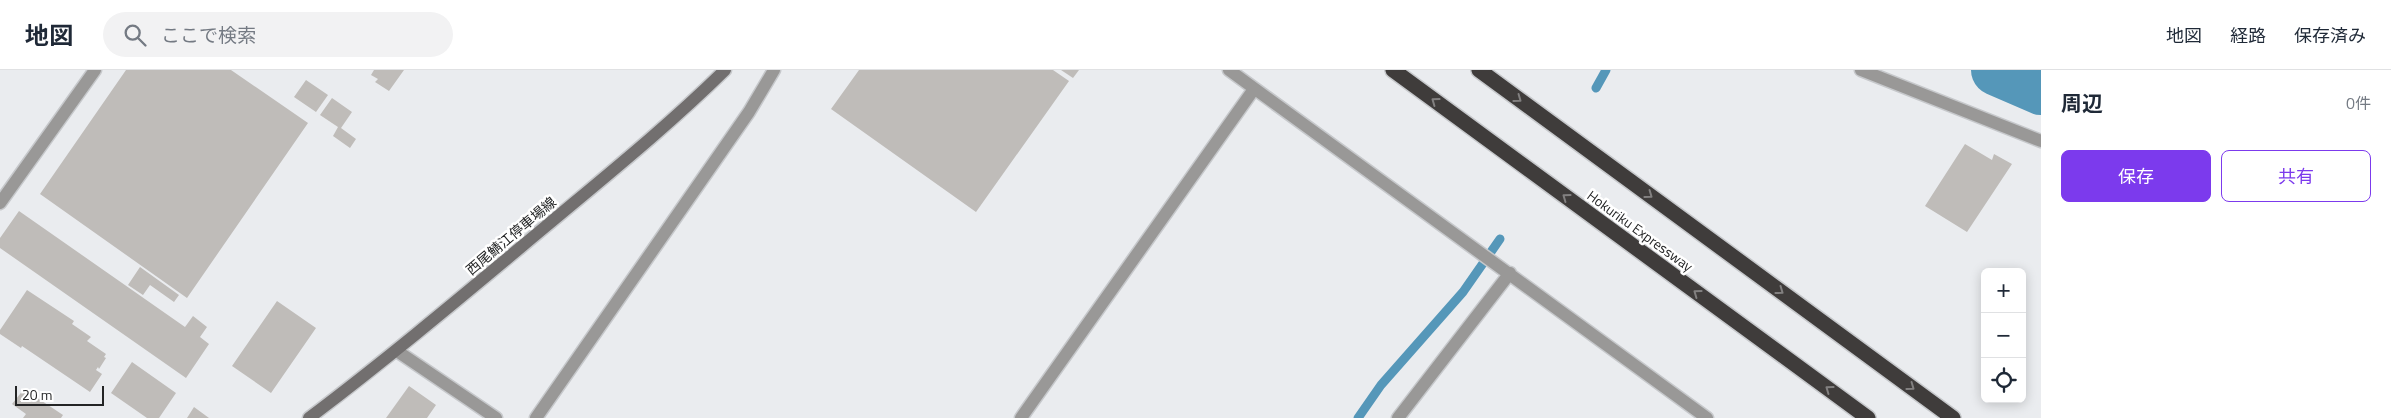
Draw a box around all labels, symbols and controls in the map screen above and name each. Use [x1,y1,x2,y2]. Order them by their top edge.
search box [103,12,453,57]
text: 地図 [25,17,73,53]
text: ここで検索 [161,20,256,49]
icon: search [121,21,149,49]
text: 地図 [2166,22,2202,49]
text: 経路 [2230,22,2266,49]
text: 保存済み [2294,22,2366,49]
text: 周辺 [2061,87,2103,119]
text: 0件 [2346,91,2371,115]
one-way arrow [1512,93,1522,102]
one-way arrow [1431,98,1441,107]
button: 保存 [2061,150,2211,202]
button: 共有 [2221,150,2371,202]
street label: Hokuriku Expressway [1583,185,1698,276]
one-way arrow [1643,189,1653,198]
street label: 西尾鯖江停車場線 [461,192,560,280]
one-way arrow [1562,194,1572,203]
map controls [1981,268,2026,403]
button: + [1981,268,2026,313]
one-way arrow [1774,285,1784,294]
one-way arrow [1694,290,1703,299]
button: − [1981,313,2026,358]
button: locate [1981,358,2026,403]
one-way arrow [1905,382,1914,390]
scale bar [15,383,104,406]
text: 20 m [22,384,52,405]
one-way arrow [1825,386,1835,395]

